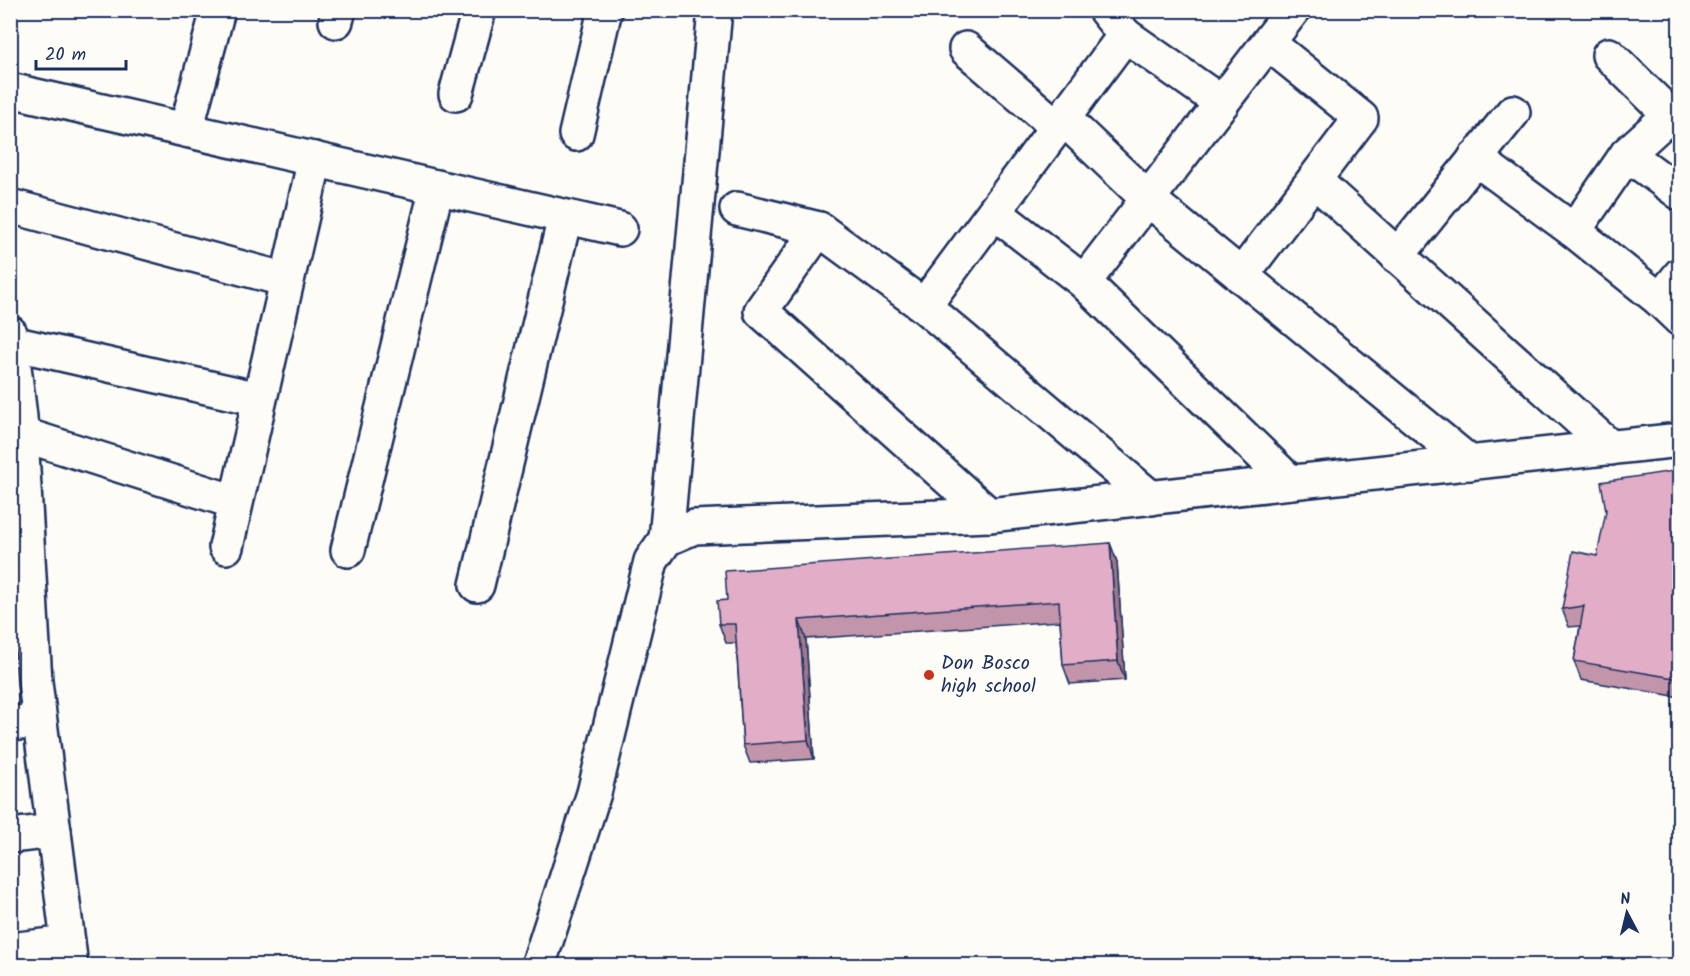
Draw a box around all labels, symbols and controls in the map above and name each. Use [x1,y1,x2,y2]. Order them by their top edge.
scale bar [36,33,126,71]
text: 20 m [45,41,86,70]
place label: Don Bosco high school [941,648,1036,703]
marker: Don Bosco high school [922,668,936,682]
north arrow [1597,883,1657,943]
text: N [1619,887,1632,913]

